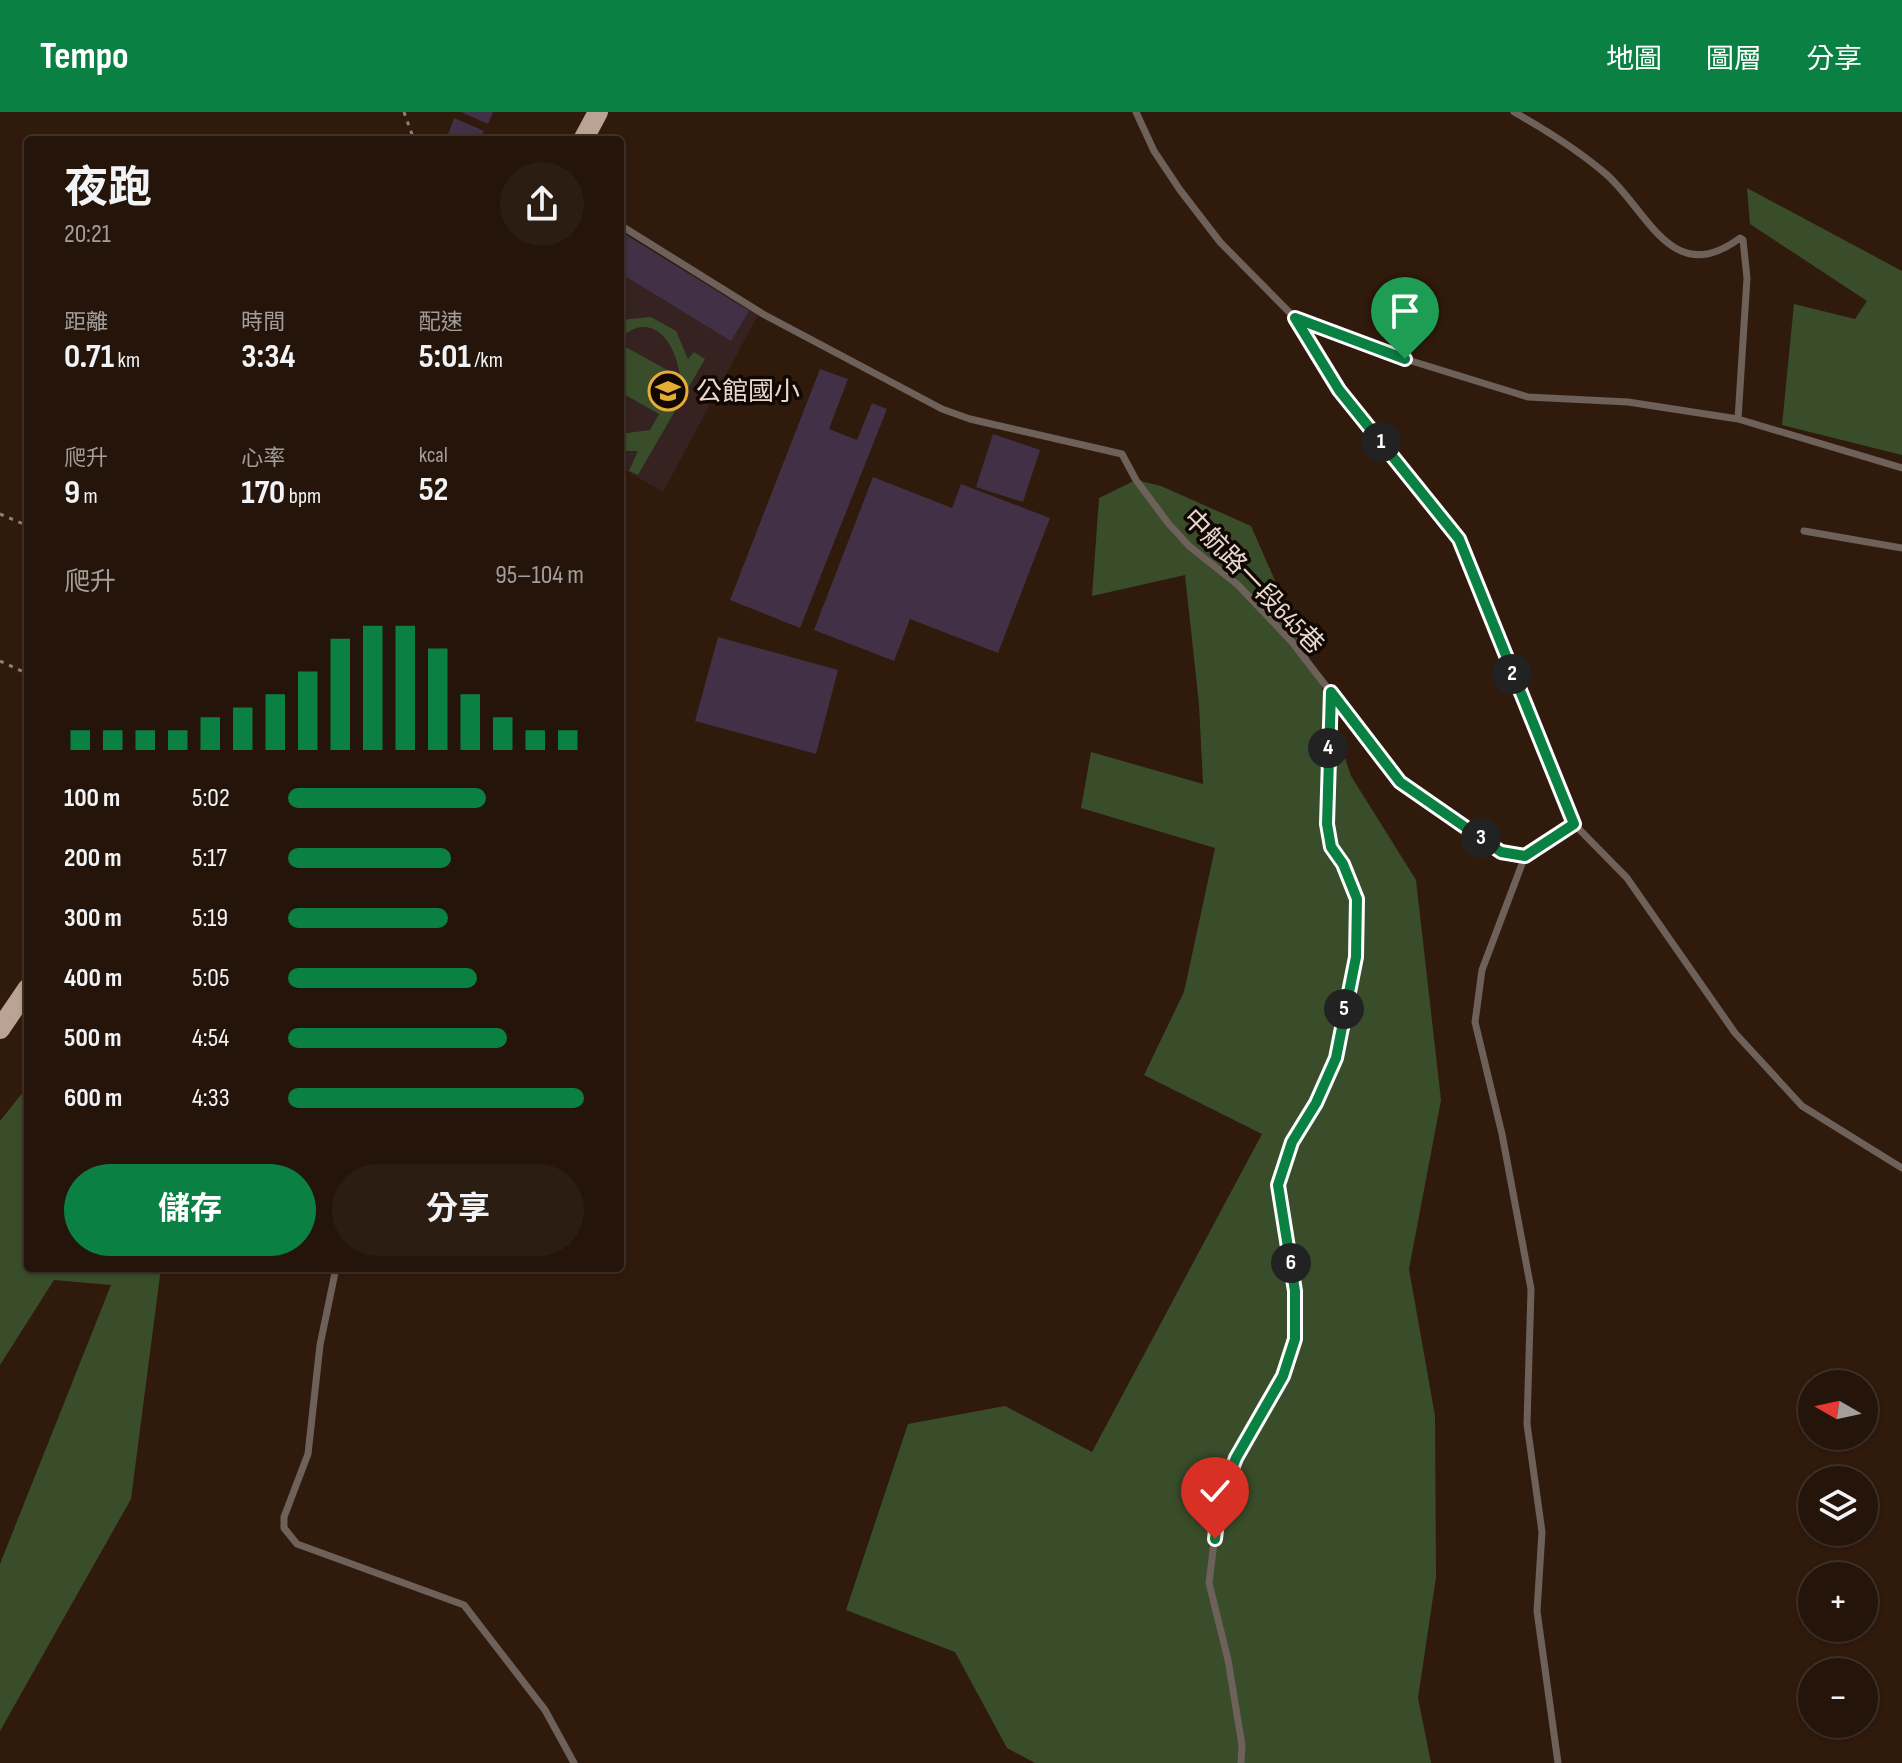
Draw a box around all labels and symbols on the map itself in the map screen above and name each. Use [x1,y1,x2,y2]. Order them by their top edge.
pin [1371,277,1439,359]
school or university icon: 公館國小 [647,370,689,412]
place label: 公館國小 [696,377,800,408]
pin: 1 [1361,422,1401,462]
street label: 中航路一段645巷 [1176,503,1330,661]
pin: 2 [1492,654,1532,694]
pin: 4 [1308,728,1348,768]
pin: 3 [1461,818,1501,858]
pin: 5 [1324,989,1364,1029]
pin: 6 [1271,1243,1311,1283]
north arrow [1798,1370,1878,1450]
pin [1181,1457,1249,1539]

